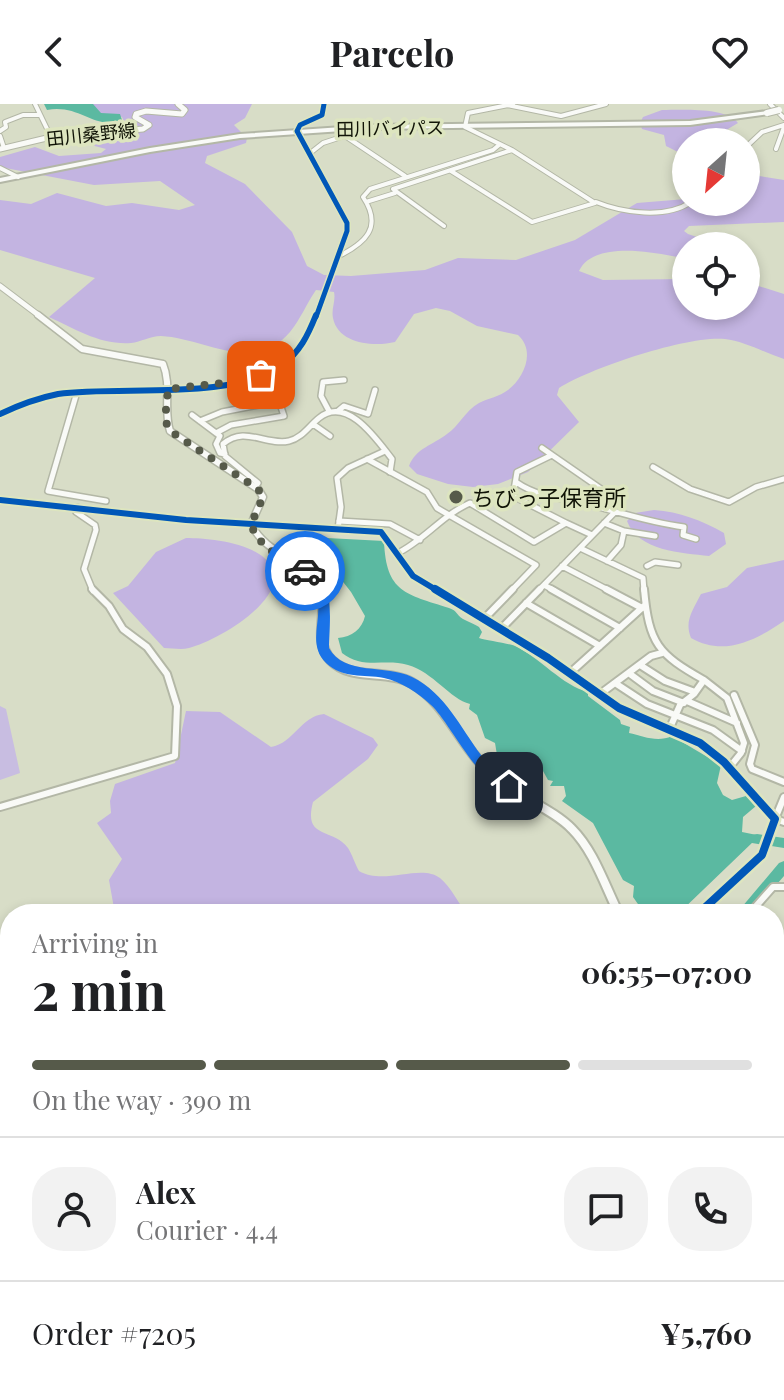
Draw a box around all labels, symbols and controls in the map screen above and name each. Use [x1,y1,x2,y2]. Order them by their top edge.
text: Parcelo [330,28,454,76]
icon: back [32,30,76,74]
icon: heart [708,30,752,74]
street label: 田川バイパス [336,115,444,141]
street label: 田川桑野線 [45,117,137,151]
north arrow [672,128,760,216]
map controls [672,128,760,320]
button: locate [672,232,760,320]
pin [227,341,295,409]
icon: bag [239,353,283,397]
place label: ちびっ子保育所 [472,482,626,512]
marker: ちびっ子保育所 [447,488,465,506]
courier [265,531,345,611]
icon: car [283,549,327,593]
pin [475,752,543,820]
icon: home [487,764,531,808]
text: Arriving in [32,925,158,960]
text: 06:55–07:00 [581,952,752,992]
text: 2 min [32,955,166,1024]
text: On the way · 390 m [32,1082,251,1117]
button: person [32,1167,116,1251]
button: chat [564,1167,648,1251]
button: phone [668,1167,752,1251]
text: Alex [136,1172,196,1212]
text: Courier · 4.4 [136,1212,278,1247]
text: Order #7205 [32,1313,196,1353]
text: ¥5,760 [661,1313,752,1353]

